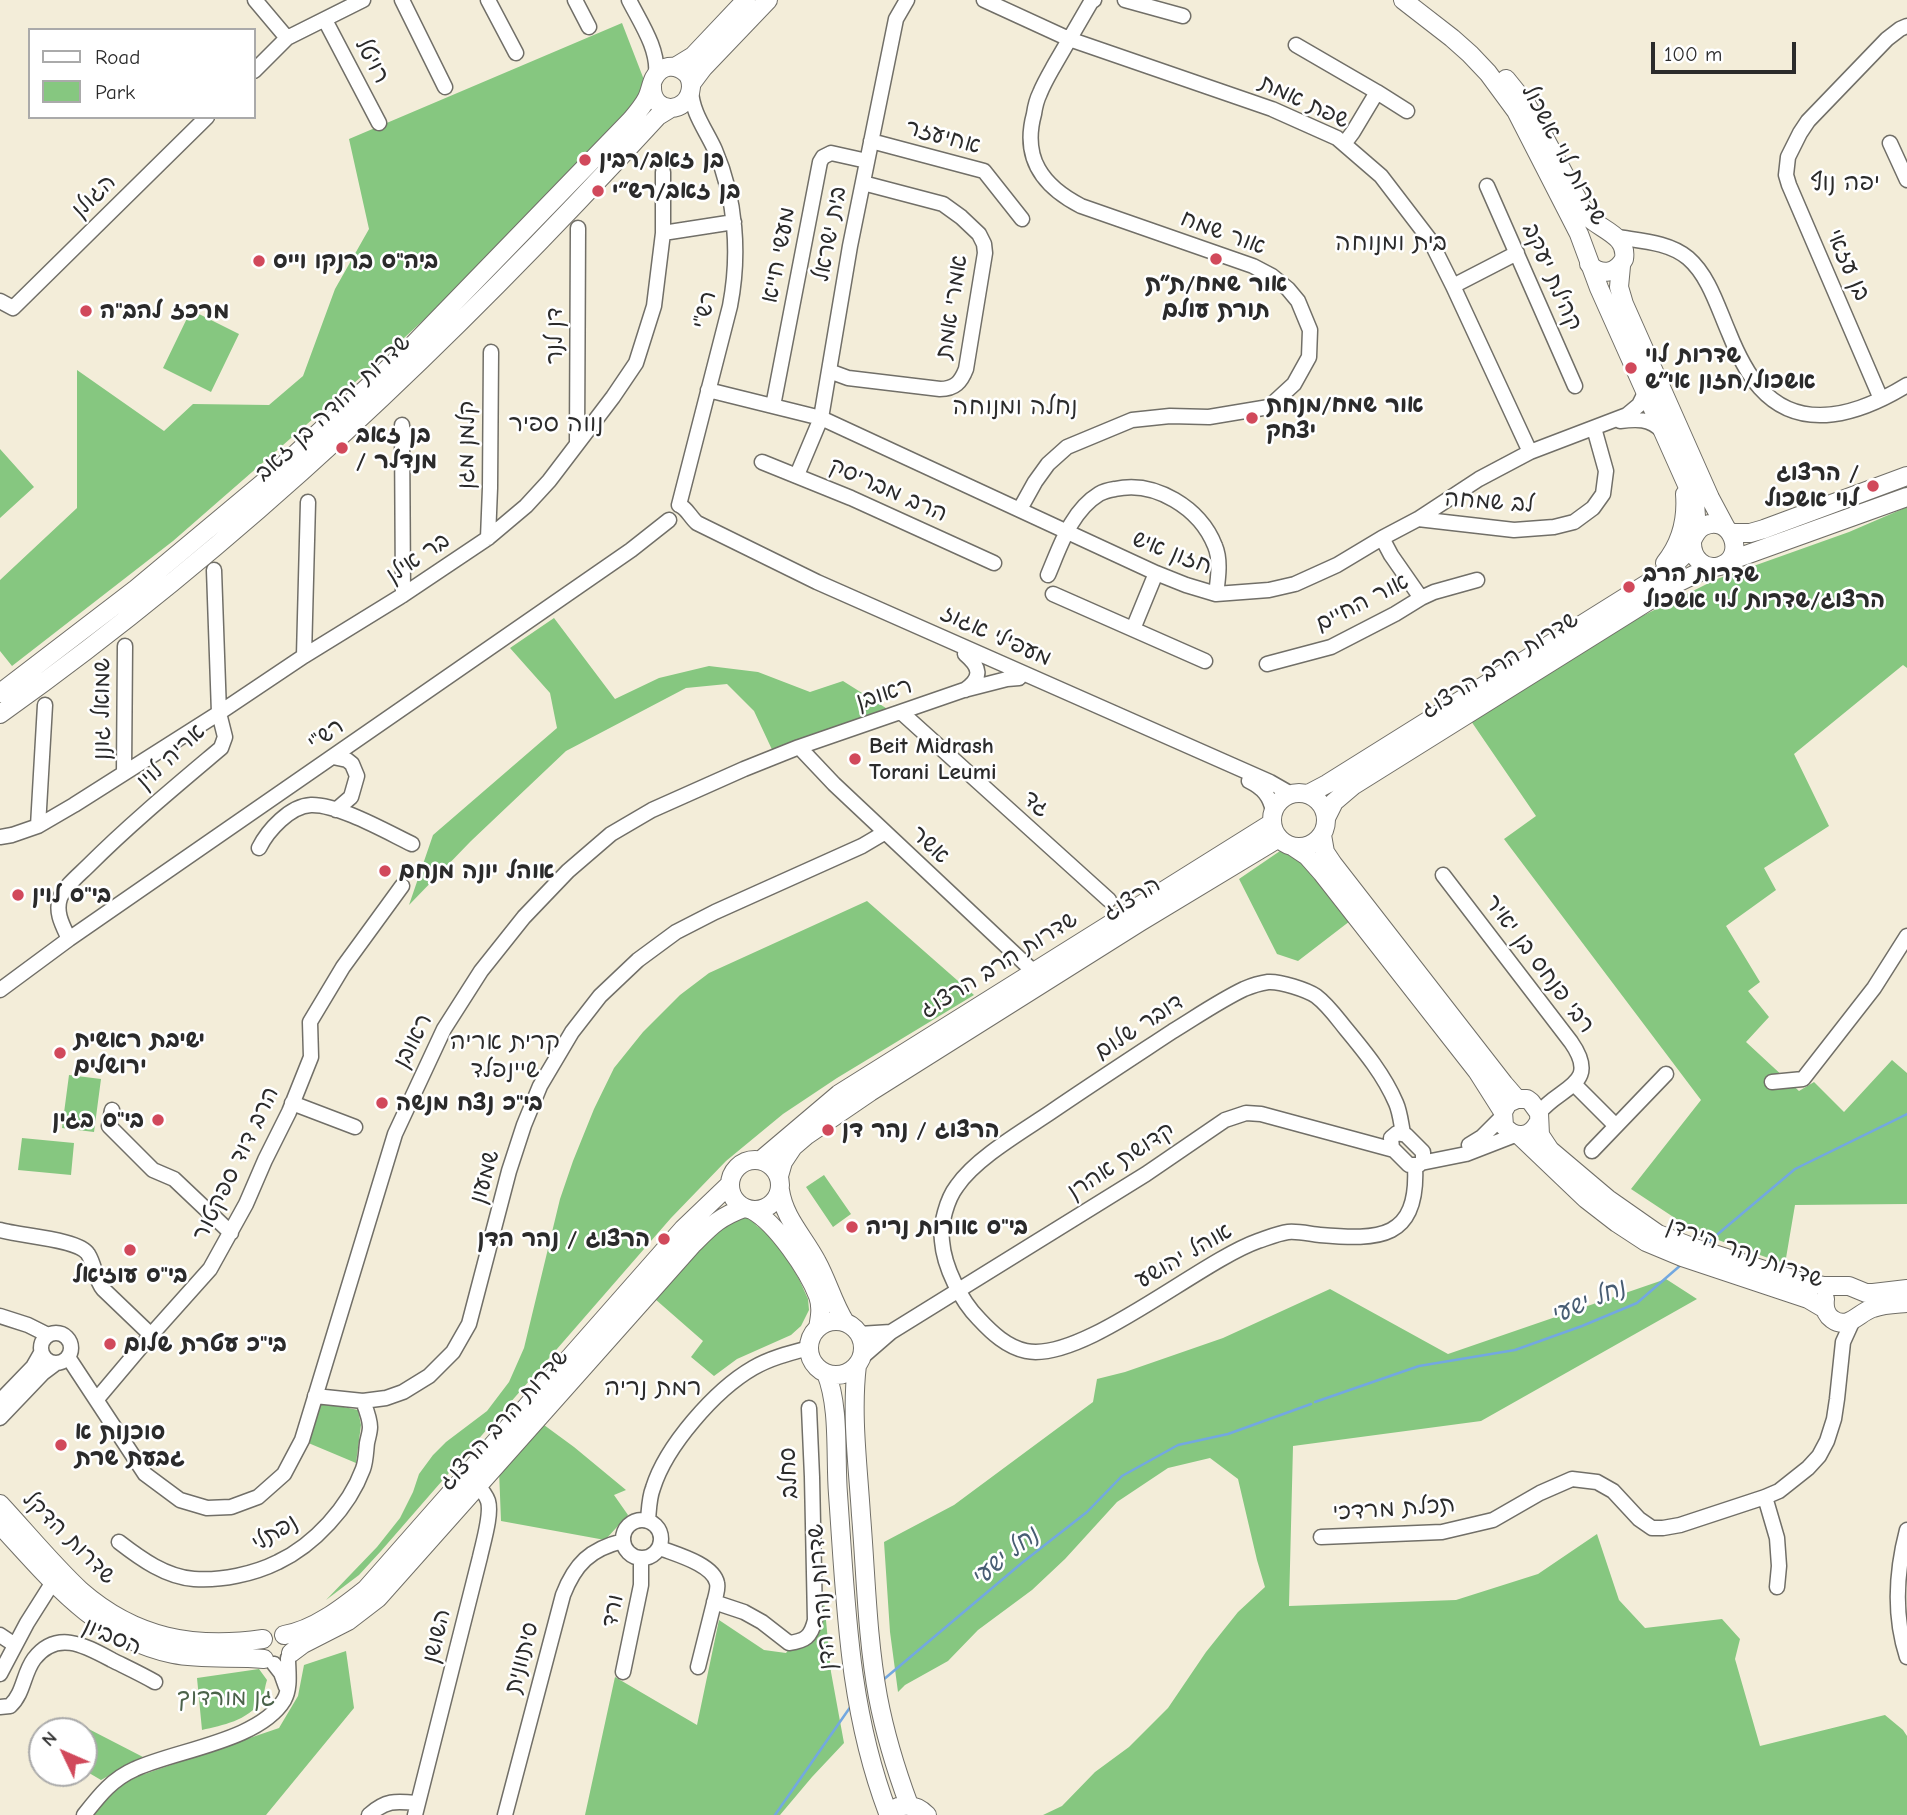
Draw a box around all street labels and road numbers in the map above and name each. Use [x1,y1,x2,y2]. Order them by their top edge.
street label: רויטל [349,34,395,88]
street label: שפת אמת [1255,69,1353,135]
street label: שדרות לוי אשכול [1515,80,1613,230]
street label: אחיעזר [903,114,983,160]
street label: הגולן [66,168,122,224]
street label: בית ישראל [807,184,853,284]
street label: מעשי חייא [756,205,802,305]
street label: אור שמח [1177,205,1269,261]
street label: קהילת יעקב [1516,219,1588,335]
street label: בן עזאי [1820,225,1876,305]
street label: אמרי אמת [930,253,974,361]
street label: רש"י [687,288,723,332]
street label: דן לנר [541,307,569,365]
street label: שדרות יהודה בן זאב [249,329,417,487]
street label: קלמן מגן [452,401,482,489]
street label: הרב מבריסק [825,452,951,528]
street label: לב שמחה [1443,485,1535,519]
street label: חזון איש [1128,525,1216,581]
street label: בר אילן [381,527,455,589]
street label: אור החיים [1311,568,1413,638]
street label: מעפילי אגוז [936,599,1056,673]
street label: שדרות הרב הרצוג [1416,606,1584,724]
street label: שמואל גונן [88,658,116,760]
street label: ראובן [852,672,916,716]
street label: רש"י [303,713,349,757]
street label: אריה לוין [131,718,211,796]
street label: גד [1017,785,1055,823]
street label: אשר [905,820,955,870]
street label: הרצוג [1098,871,1166,927]
street label: רבי פנחס בן יאיר [1478,889,1600,1039]
street label: שדרות הרב הרצוג [915,906,1083,1024]
street label: דובר שלום [1089,988,1189,1066]
street label: ראובן [388,1009,438,1073]
street label: הרב דוד ספקטור [187,1083,285,1245]
street label: קדושת אהרן [1062,1116,1180,1206]
street label: שמעון [464,1147,506,1207]
street label: שדרות נהר הירדן [1663,1212,1827,1294]
street label: אוהל יהושע [1131,1217,1237,1295]
street label: שדרות הרב הרצוג [433,1344,575,1496]
street label: סחלב [774,1447,804,1499]
street label: שדרות הדקל [17,1486,121,1590]
street label: תכלת מרדכי [1332,1491,1456,1527]
street label: נפתלי [247,1509,303,1557]
street label: שדרות נהר הדן [802,1523,842,1671]
street label: ורד [596,1592,630,1630]
street label: השושן [417,1606,457,1666]
street label: הסביון [79,1612,145,1662]
street label: סיתוונית [499,1619,545,1697]

